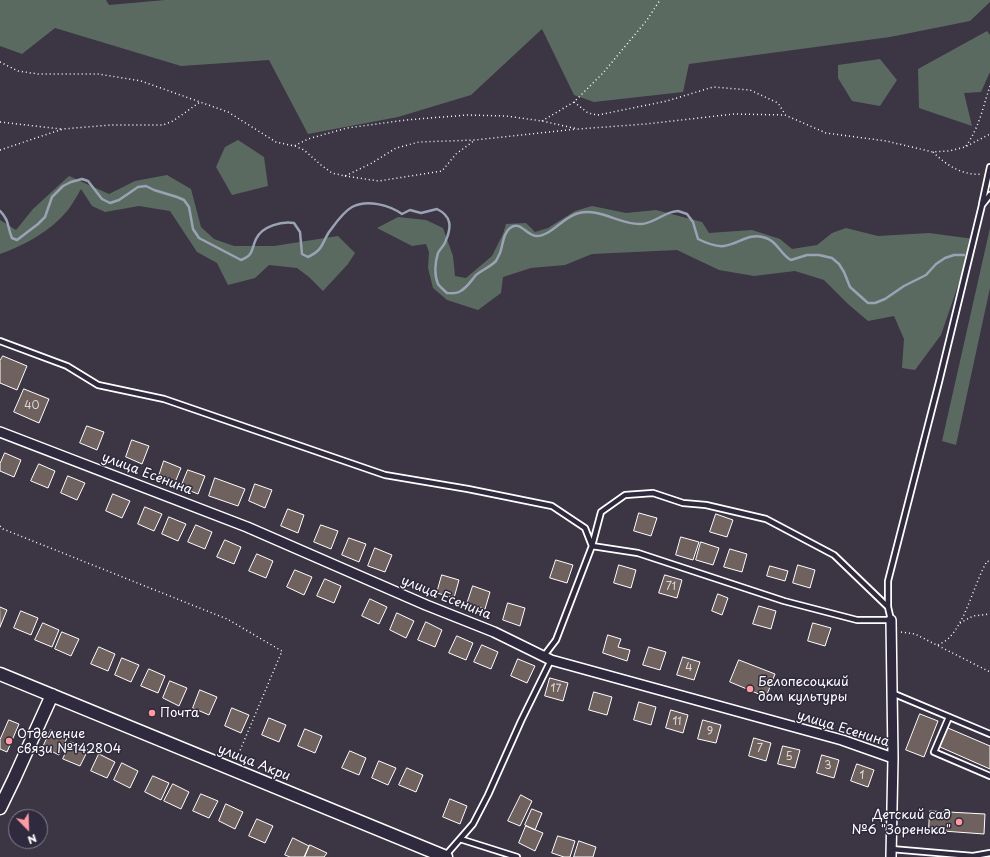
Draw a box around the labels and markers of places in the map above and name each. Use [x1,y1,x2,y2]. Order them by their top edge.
place label: Белопесоцкий дом культуры [758,674,849,705]
marker: Белопесоцкий дом культуры [745,684,755,694]
place label: Почта [160,705,199,721]
marker: Почта [147,708,157,718]
place label: Отделение связи №142804 [17,726,121,757]
marker: Отделение связи №142804 [4,736,14,746]
place label: Детский сад №6 "Зоренька" [851,807,951,838]
marker: Детский сад №6 "Зоренька" [954,817,964,827]

